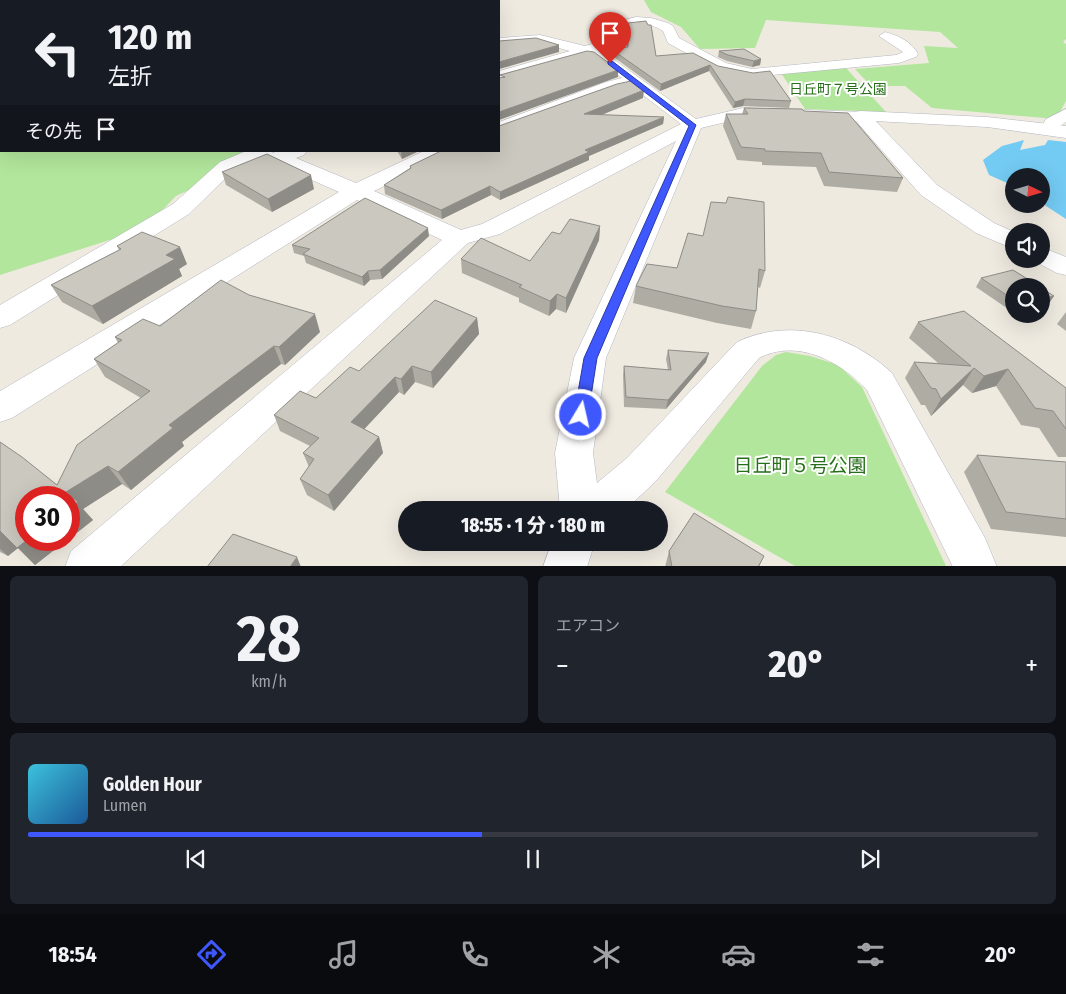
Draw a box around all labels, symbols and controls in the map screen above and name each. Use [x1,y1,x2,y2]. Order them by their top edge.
pin [589,12,631,63]
text: 120 m [108,16,192,58]
icon: arrive [596,19,624,47]
icon: left [25,20,90,85]
text: 左折 [108,63,152,90]
park label: 日丘町７号公園 [789,81,887,98]
icon: arrive [92,115,120,143]
text: その先 [25,120,82,143]
north arrow [1005,168,1050,212]
map controls [1005,168,1050,323]
button: sound [1005,223,1050,268]
button: search [1005,278,1050,323]
position arrow [554,388,606,440]
park label: 日丘町５号公園 [733,454,867,477]
speed limit sign: 30 [15,486,80,551]
text: 18:55 · 1 分 · 180 m [461,514,605,537]
text: 28 [237,600,301,678]
text: エアコン [556,616,620,635]
text: 20° [769,641,825,687]
text: − [556,649,569,682]
text: + [1025,649,1038,682]
text: km/h [251,672,287,691]
text: Golden Hour [103,773,202,796]
text: Lumen [103,796,147,815]
icon: previous [182,845,210,873]
icon: pause [519,845,547,873]
icon: next [856,845,884,873]
icon: directions [194,937,229,972]
icon: music [326,937,361,972]
icon: phone [457,937,492,972]
icon: climate [589,937,624,972]
icon: car [721,937,756,972]
icon: filters [853,937,888,972]
text: 18:54 [48,941,97,968]
text: 20° [985,941,1018,968]

